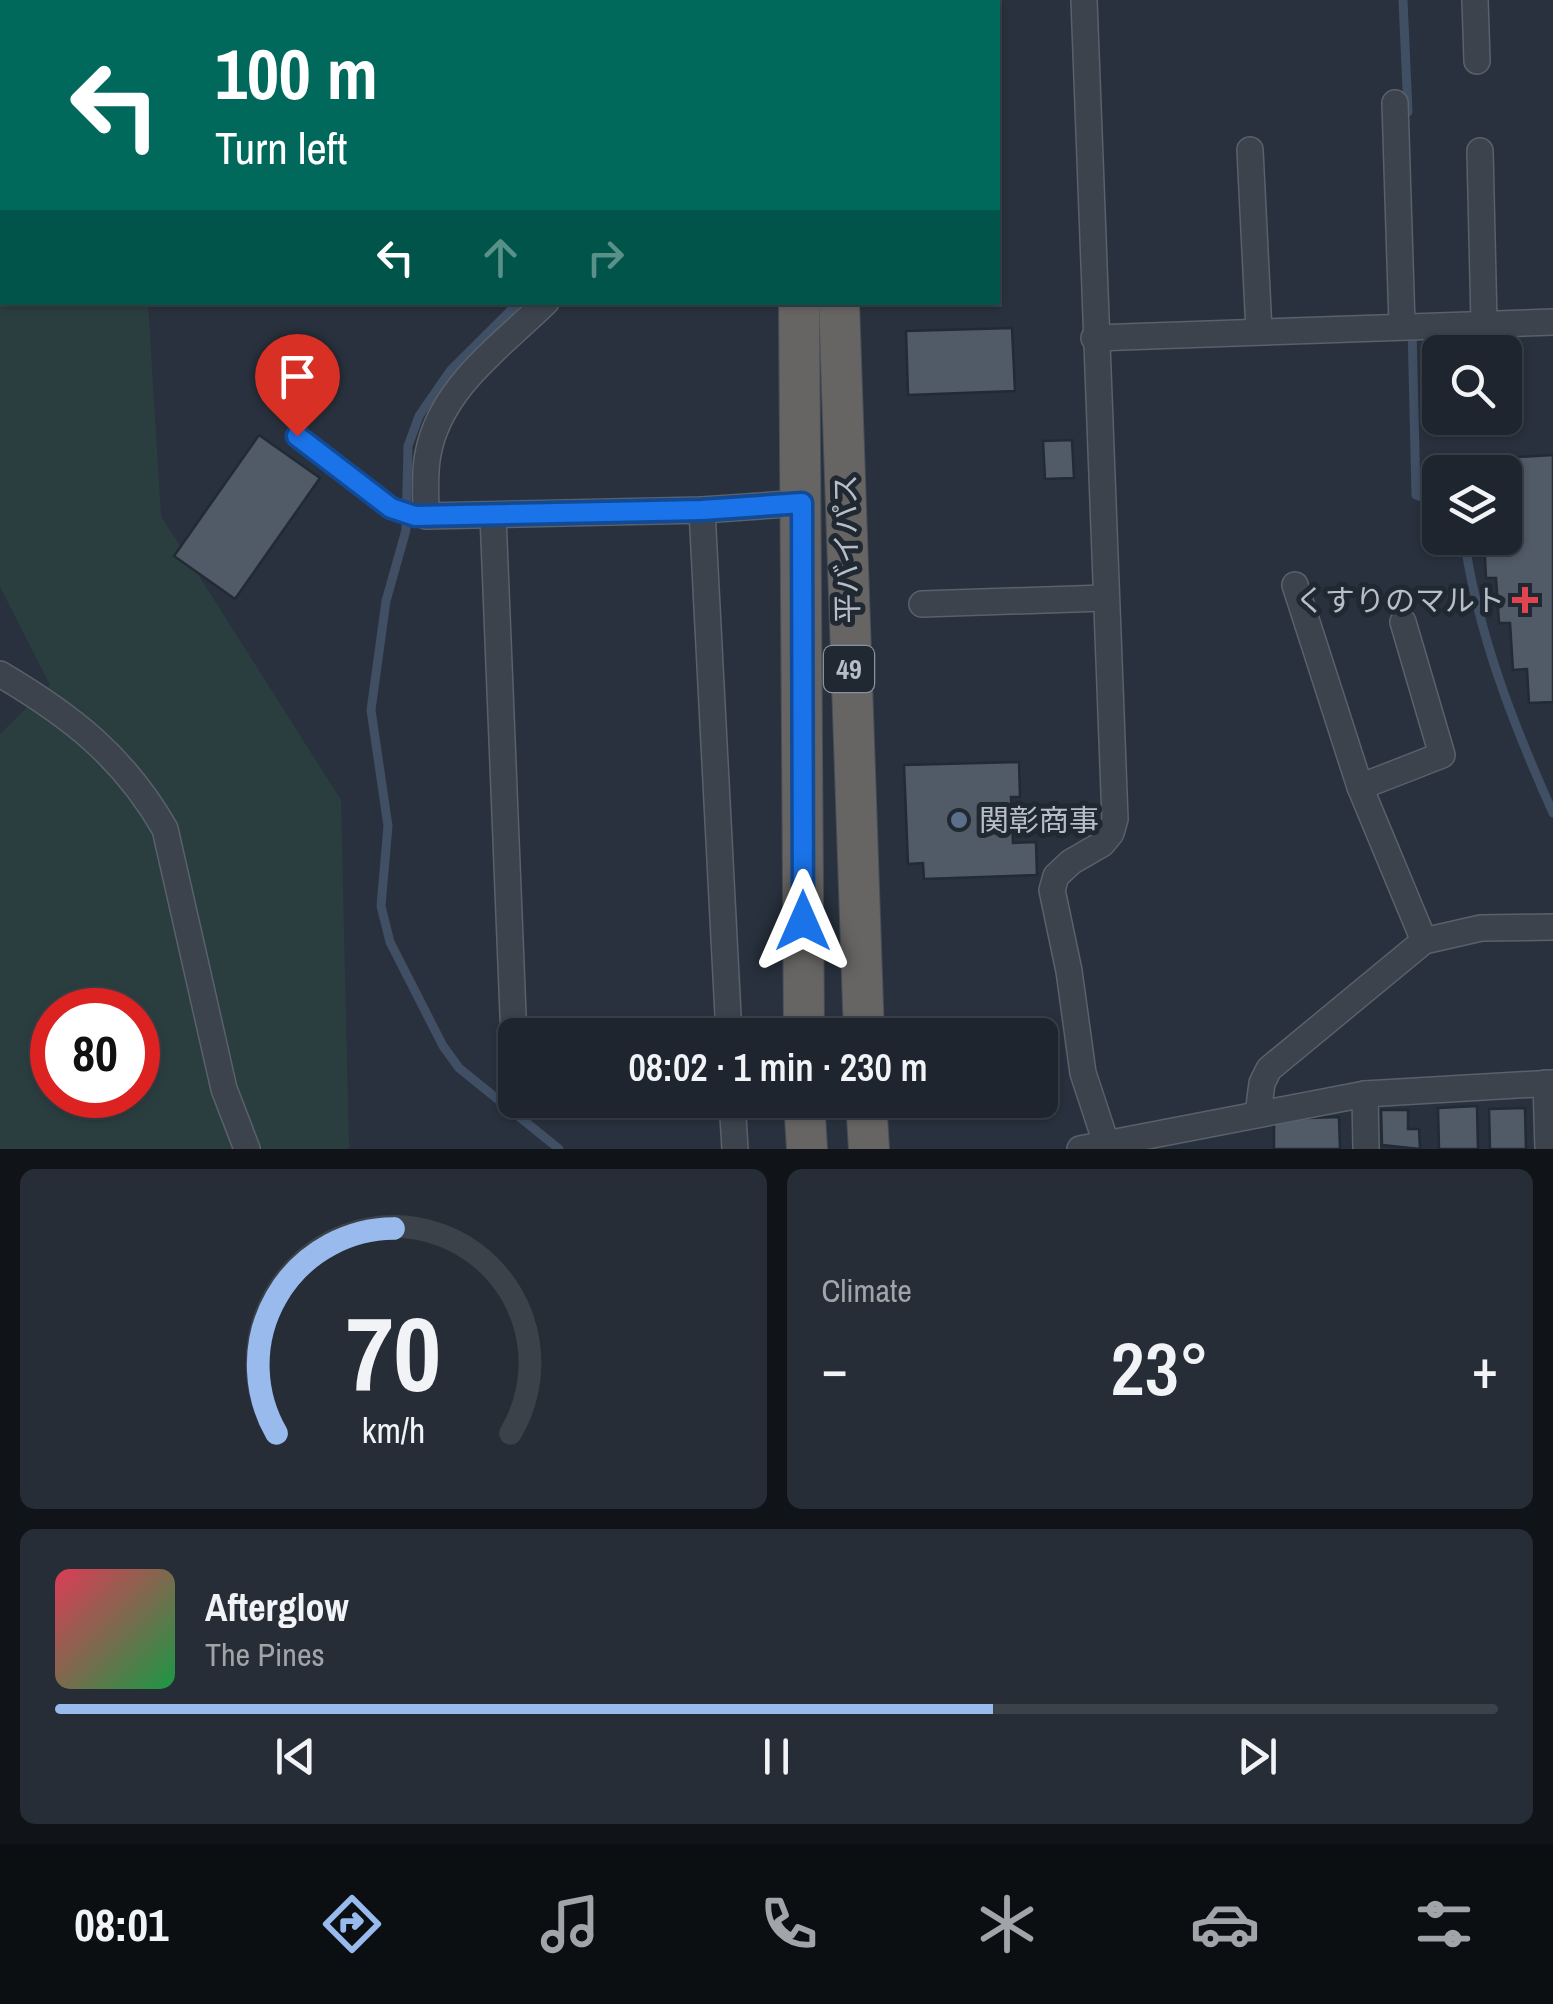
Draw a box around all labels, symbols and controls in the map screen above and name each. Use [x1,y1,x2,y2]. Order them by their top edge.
text: 100 m [215,27,378,121]
icon: left [50,40,180,170]
text: Turn left [215,117,347,178]
icon: left [368,230,423,285]
icon: ahead [473,230,528,285]
icon: right [578,230,633,285]
pin [255,334,340,437]
map controls [1422,335,1522,555]
button: search [1422,335,1522,435]
icon: arrive [270,349,325,404]
button: layers [1422,455,1522,555]
street label: 平バイパス [825,474,867,624]
place label: くすりのマルト [1295,580,1505,620]
marker: くすりのマルト [1514,589,1536,611]
road number: 49 [824,646,874,692]
place label: 関彰商事 [979,800,1099,840]
marker: 関彰商事 [948,809,970,831]
position arrow [751,869,855,973]
speed limit sign: 80 [30,988,160,1118]
text: 08:02 · 1 min · 230 m [628,1042,928,1093]
text: Climate [822,1269,912,1312]
text: 70 [346,1283,441,1423]
text: 23° [1111,1317,1209,1418]
text: − [822,1331,848,1405]
text: + [1472,1331,1498,1405]
text: km/h [361,1406,425,1454]
text: Afterglow [205,1582,349,1633]
text: The Pines [205,1633,325,1676]
icon: previous [268,1729,323,1784]
icon: pause [749,1729,804,1784]
icon: next [1230,1729,1285,1784]
icon: directions [317,1889,387,1959]
icon: music [535,1889,605,1959]
icon: phone [754,1889,824,1959]
icon: climate [972,1889,1042,1959]
icon: car [1190,1889,1260,1959]
icon: filters [1409,1889,1479,1959]
text: 08:01 [74,1894,169,1955]

